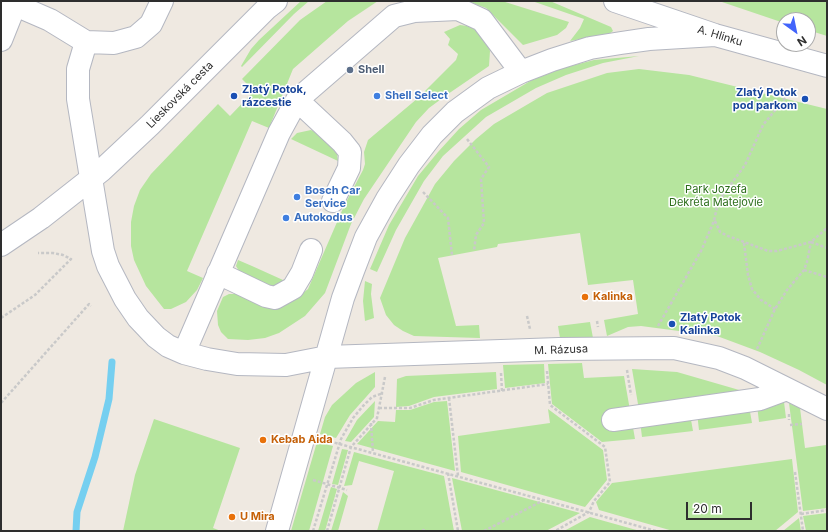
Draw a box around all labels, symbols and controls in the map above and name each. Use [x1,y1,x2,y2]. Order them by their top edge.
north arrow [776,12,816,52]
street label: A. Hlinku [696,23,744,49]
text: N [795,33,809,49]
street label: Lieskovská cesta [144,59,216,131]
place label: Shell [358,63,385,77]
marker: Shell [345,65,355,75]
place label: Zlatý Potok, rázcestie [242,83,307,109]
place label: Zlatý Potok pod parkom [733,86,797,112]
place label: Shell Select [385,89,448,103]
marker: Zlatý Potok, rázcestie [229,91,239,101]
marker: Shell Select [372,91,382,101]
marker: Zlatý Potok pod parkom [800,94,810,104]
park label: Park Jozefa Dekréta Matejovie [669,183,763,209]
place label: Bosch Car Service [305,184,360,210]
marker: Bosch Car Service [292,192,302,202]
place label: Autokodus [294,211,353,225]
marker: Autokodus [281,213,291,223]
place label: Kalinka [593,290,633,304]
marker: Kalinka [580,292,590,302]
place label: Zlatý Potok Kalinka [680,311,741,337]
marker: Zlatý Potok Kalinka [667,319,677,329]
street label: M. Rázusa [534,342,588,358]
place label: Kebab Aida [271,433,333,447]
marker: Kebab Aida [258,435,268,445]
scale bar [688,494,754,520]
text: 20 m [693,501,722,516]
place label: U Mira [240,510,275,524]
marker: U Mira [227,512,237,522]

